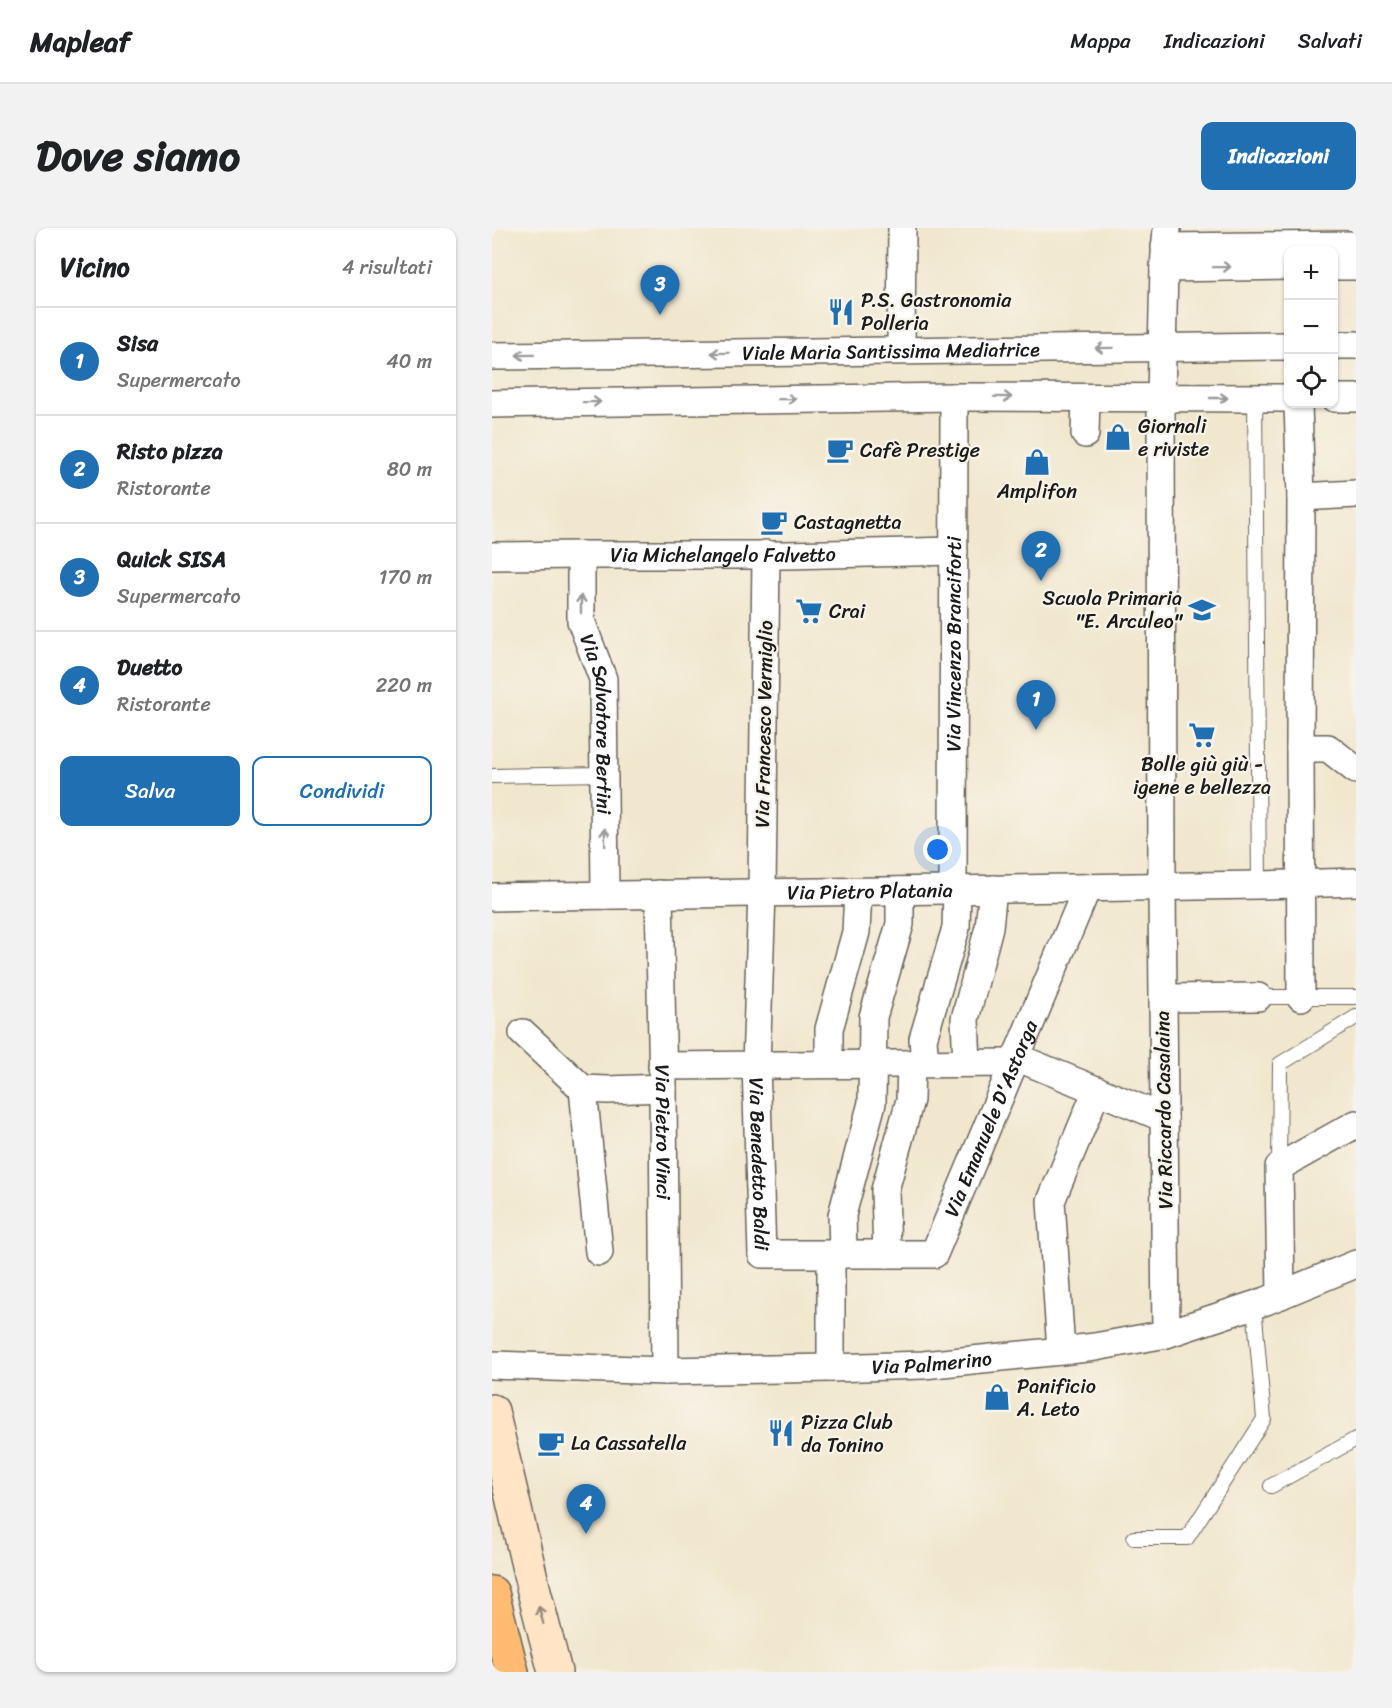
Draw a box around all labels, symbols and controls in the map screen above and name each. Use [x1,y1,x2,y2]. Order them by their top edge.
text: Mapleaf [30,17,130,66]
text: Mappa [1070,22,1131,60]
text: Indicazioni [1164,22,1265,60]
text: Salvati [1298,22,1362,60]
text: Dove siamo [36,119,240,193]
button: Indicazioni [1201,122,1356,190]
text: Vicino [60,244,130,290]
map controls [1284,246,1338,408]
button: + [1284,246,1338,300]
text: 4 risultati [342,250,432,285]
one-way arrow [1212,261,1232,273]
pin: 3 [640,266,680,315]
place label: P.S. Gastronomia Polleria [861,283,1012,341]
restaurant icon: P.S. Gastronomia Polleria [826,297,856,327]
button: − [1284,300,1338,354]
text: Sisa [117,324,158,363]
street label: Viale Maria Santissima Mediatrice [742,332,1040,370]
one-way arrow [1094,342,1114,353]
text: 1 [75,344,84,379]
text: 40 m [386,344,432,379]
one-way arrow [710,347,730,359]
one-way arrow [515,350,535,361]
button: locate [1284,354,1338,408]
text: Supermercato [117,363,241,398]
one-way arrow [993,392,1013,403]
one-way arrow [1209,392,1229,404]
one-way arrow [777,394,797,405]
one-way arrow [582,396,602,408]
place label: Giornali e riviste [1138,409,1209,467]
shop icon: Giornali e riviste [1103,422,1133,452]
text: Risto pizza [117,432,223,471]
place label: Cafè Prestige [860,433,980,468]
cafe icon: Cafè Prestige [825,435,855,465]
shop icon: Amplifon [1022,447,1052,477]
text: 2 [74,452,85,487]
text: 80 m [387,452,432,487]
text: Ristorante [117,471,211,506]
place label: Amplifon [996,474,1077,509]
place label: Castagnetta [794,505,902,540]
cafe icon: Castagnetta [759,507,789,537]
pin: 2 [1022,532,1060,581]
street label: Via Michelangelo Falvetto [610,536,836,573]
street label: Via Vincenzo Branciforti [936,536,971,752]
text: Quick SISA [117,540,226,579]
text: 3 [74,560,85,595]
text: 170 m [379,560,432,595]
text: Supermercato [117,579,241,614]
place label: Scuola Primaria "E. Arculeo" [1043,581,1184,639]
one-way arrow [575,594,587,614]
place label: Crai [829,594,867,629]
school or university icon: Scuola Primaria "E. Arculeo" [1187,595,1217,625]
supermarket icon: Crai [794,596,824,626]
street label: Via Francesco Vermiglio [745,620,783,828]
street label: Via Salvatore Bertini [570,629,622,815]
text: Duetto [117,648,182,687]
text: 4 [73,668,86,703]
text: 220 m [376,668,432,703]
pin: 1 [1016,680,1056,730]
text: Ristorante [117,687,211,722]
supermarket icon: Bolle giù giù - igene e bellezza [1187,720,1217,750]
place label: Bolle giù giù - igene e bellezza [1133,747,1271,805]
button: Salva [60,756,240,826]
button: Condividi [252,756,432,826]
one-way arrow [599,827,610,847]
your location [923,835,952,864]
street label: Via Pietro Platania [787,872,953,910]
street label: Via Riccardo Casalaina [1145,1011,1183,1209]
street label: Via Emanuele D'Astorga [934,1014,1048,1222]
street label: Via Pietro Vinci [645,1064,681,1201]
street label: Via Benedetto Baldi [739,1077,779,1252]
street label: Via Palmerino [871,1341,993,1384]
place label: Panificio A. Leto [1016,1369,1096,1427]
shop icon: Panificio A. Leto [982,1382,1012,1412]
place label: Pizza Club da Tonino [801,1405,893,1463]
restaurant icon: Pizza Club da Tonino [766,1418,796,1448]
place label: La Cassatella [571,1426,687,1461]
cafe icon: La Cassatella [536,1428,566,1458]
pin: 4 [566,1484,605,1534]
one-way arrow [534,1606,546,1625]

